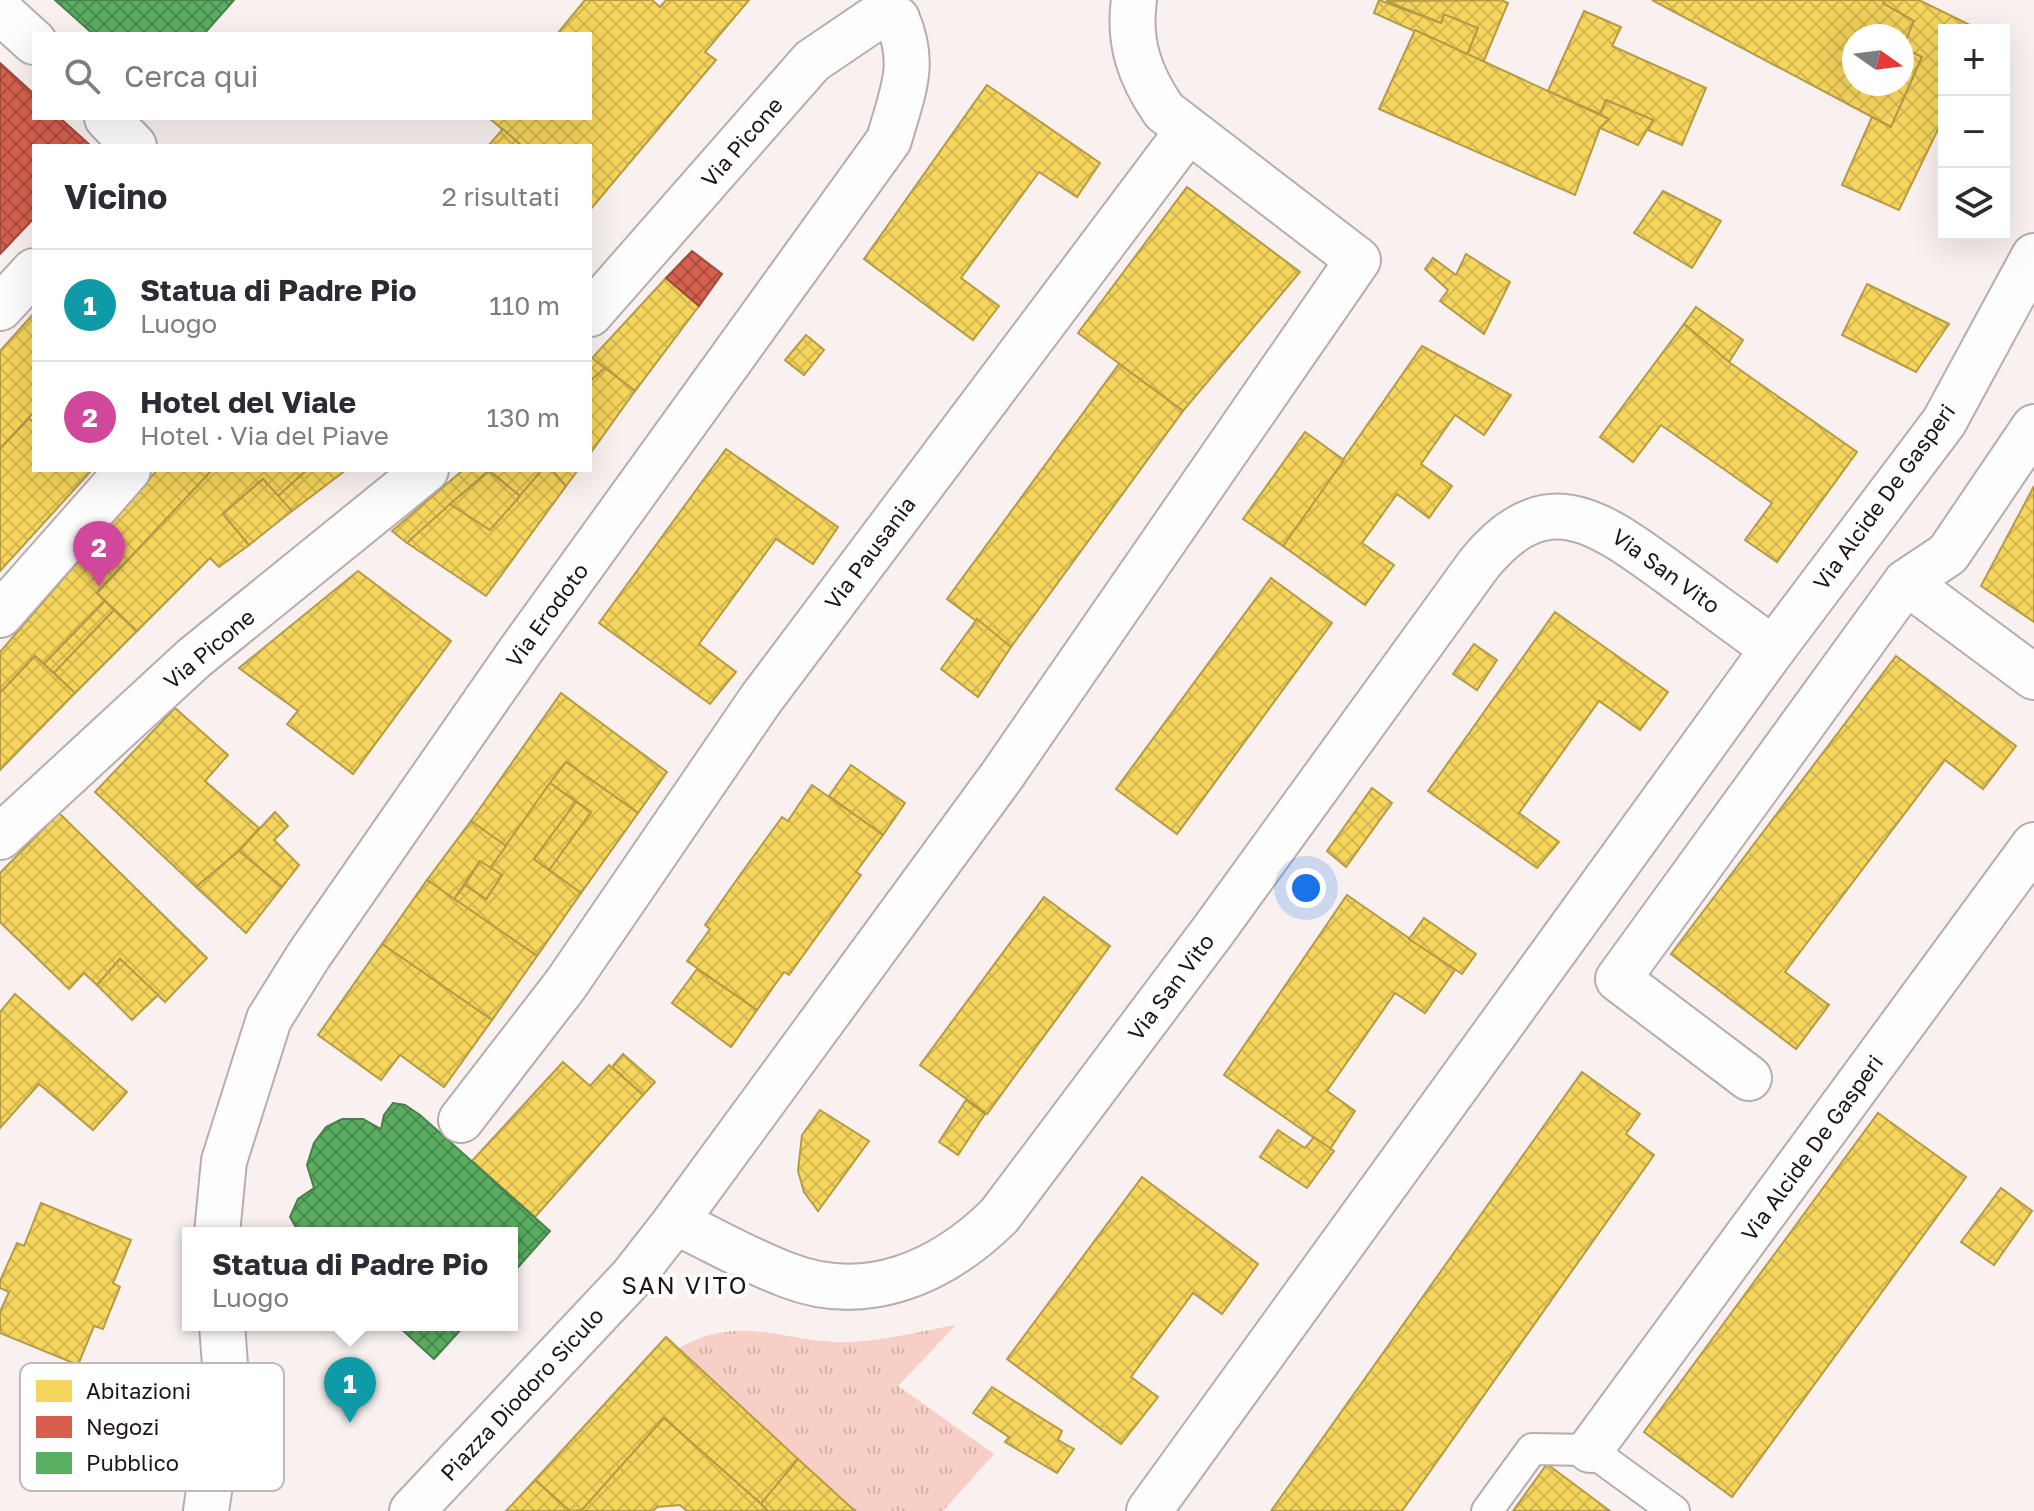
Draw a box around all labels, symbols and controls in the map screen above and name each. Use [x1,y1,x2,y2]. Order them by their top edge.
north arrow [1842,24,1914,96]
map controls [1938,24,2010,240]
button: + [1938,24,2010,96]
search box [32,32,592,120]
icon: search [60,54,104,98]
text: Cerca qui [124,58,259,94]
street label: Via Picone [695,91,788,192]
button: − [1938,96,2010,168]
button: layers [1938,168,2010,240]
text: Vicino [64,176,167,216]
text: 2 risultati [442,181,560,212]
text: Statua di Padre Pio [140,272,416,308]
text: 1 [83,290,97,321]
text: 110 m [489,290,560,321]
text: Luogo [140,308,217,339]
text: Hotel del Viale [140,384,356,420]
street label: Via Alcide De Gasperi [1807,398,1960,595]
text: 2 [82,402,98,433]
text: 130 m [487,402,560,433]
text: Hotel · Via del Piave [140,420,389,451]
street label: Via Pausania [818,491,921,615]
pin: 2 [73,521,125,587]
street label: Via San Vito [1607,522,1726,619]
street label: Via Erodoto [500,557,593,672]
street label: Via Picone [158,603,260,694]
your location [1286,868,1326,908]
street label: Via San Vito [1122,928,1220,1045]
street label: Via Alcide De Gasperi [1735,1049,1888,1246]
popup [182,1227,518,1331]
text: Statua di Padre Pio [212,1246,488,1282]
district label: SAN VITO [621,1270,749,1299]
text: Luogo [212,1282,289,1313]
street label: Piazza Diodoro Siculo [434,1301,609,1486]
pin: 1 [324,1357,376,1423]
legend [20,1363,284,1491]
text: Abitazioni [86,1377,191,1404]
text: Negozi [86,1413,159,1440]
text: Pubblico [86,1449,179,1476]

